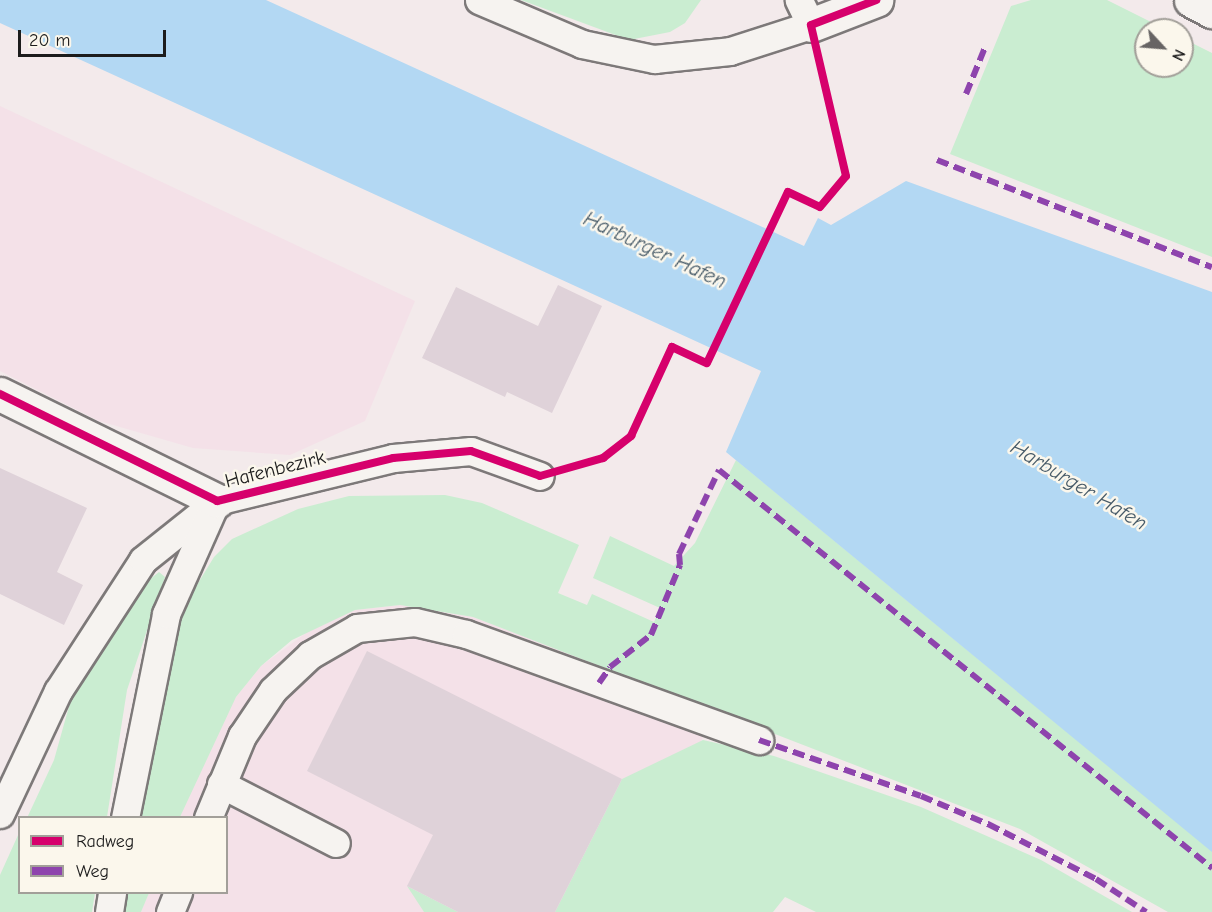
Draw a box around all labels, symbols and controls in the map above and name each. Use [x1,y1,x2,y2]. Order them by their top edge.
scale bar [21,18,170,56]
north arrow [1134,18,1194,78]
text: 20 m [29,30,70,51]
text: N [1168,46,1189,64]
water label: Harburger Hafen [580,206,730,294]
water label: Harburger Hafen [1006,434,1152,536]
street label: Hafenbezirk [222,445,328,493]
legend [18,816,228,894]
text: Radweg [76,831,134,852]
text: Weg [76,861,109,882]

